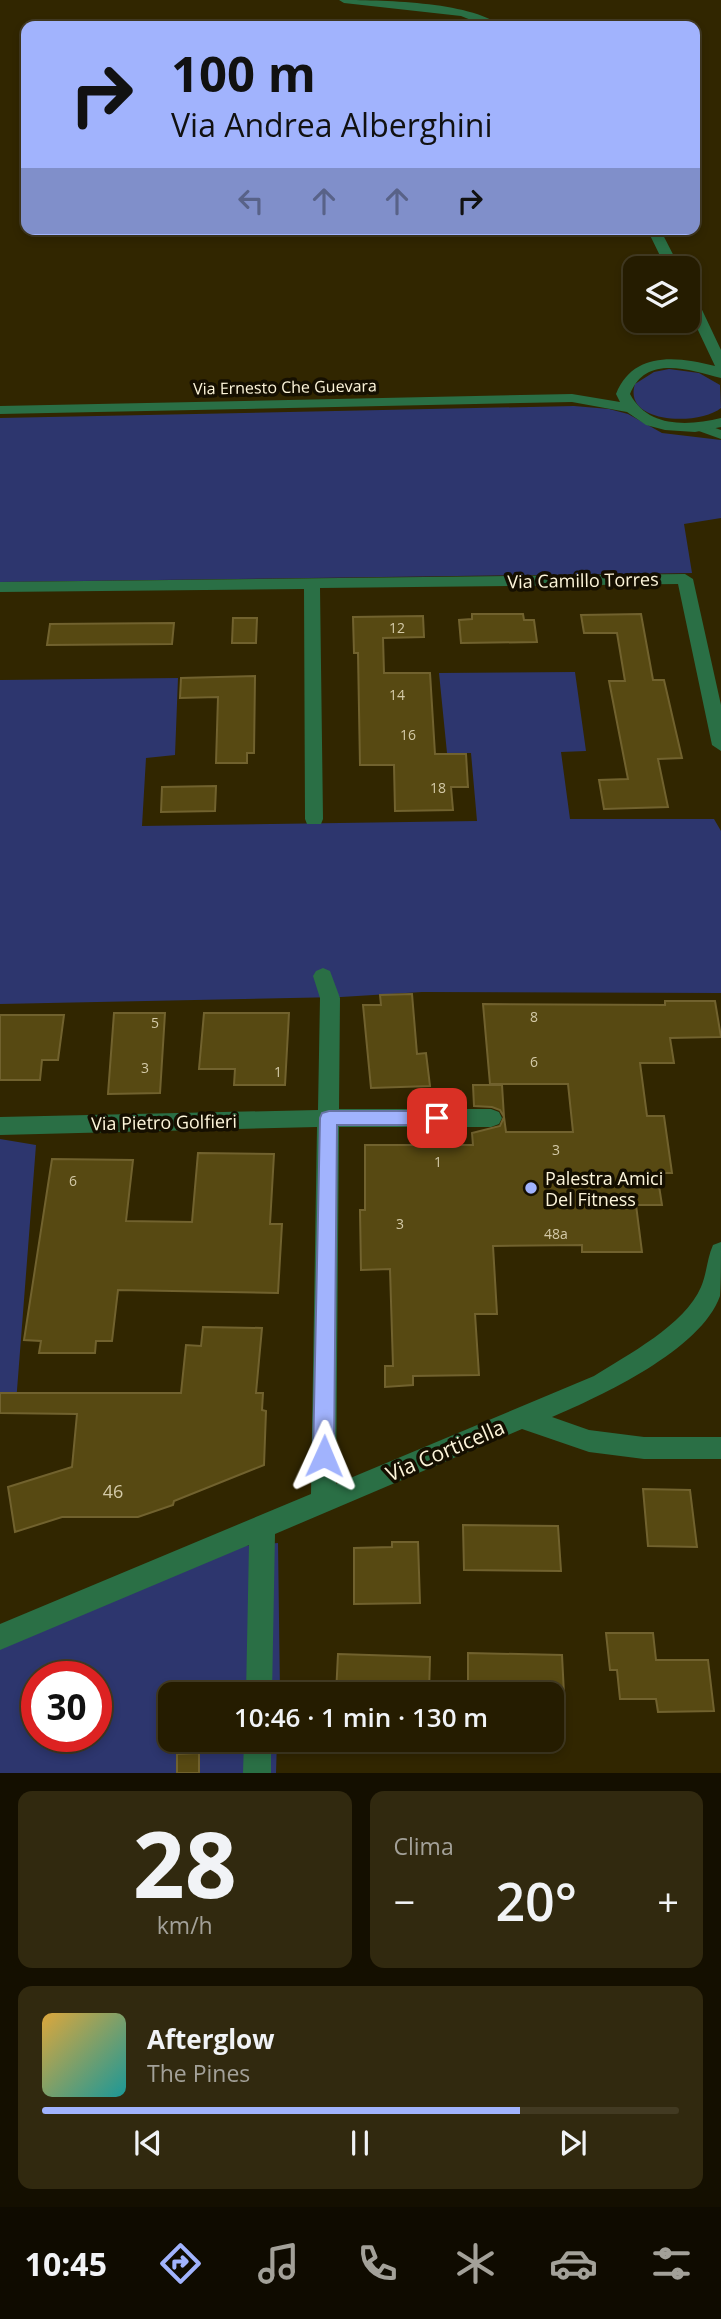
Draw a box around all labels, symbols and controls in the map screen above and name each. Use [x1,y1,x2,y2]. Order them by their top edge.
text: 100 m [171,40,316,106]
icon: right [56,49,147,140]
text: Via Andrea Alberghini [171,103,493,146]
icon: left [232,182,270,220]
icon: ahead [305,182,343,220]
icon: ahead [378,182,416,220]
icon: right [451,182,489,220]
map controls [623,256,700,333]
button: layers [623,256,700,333]
street label: Via Ernesto Che Guevara [193,374,377,400]
street label: Via Camillo Torres [507,567,659,593]
house number: 12 [389,618,405,637]
house number: 14 [389,685,405,704]
house number: 16 [400,725,416,744]
house number: 18 [430,778,446,797]
house number: 8 [530,1007,538,1026]
house number: 5 [151,1013,159,1032]
house number: 6 [530,1052,538,1071]
house number: 3 [141,1058,149,1077]
house number: 1 [274,1062,282,1081]
pin [407,1088,467,1148]
icon: arrive [418,1099,456,1137]
street label: Via Pietro Golfieri [91,1109,237,1135]
house number: 3 [552,1140,560,1159]
house number: 1 [434,1152,442,1171]
place label: Palestra Amici Del Fitness [545,1166,663,1211]
house number: 6 [69,1171,77,1190]
marker: Palestra Amici Del Fitness [523,1180,539,1196]
house number: 3 [396,1214,404,1233]
house number: 48a [544,1224,568,1243]
street label: Via Corticella [381,1412,509,1488]
position arrow [287,1419,361,1493]
house number: 46 [103,1479,123,1503]
speed limit sign: 30 [21,1661,112,1752]
text: 10:46 · 1 min · 130 m [234,1699,488,1735]
text: 28 [133,1801,237,1925]
text: Clima [394,1830,454,1862]
text: 20° [495,1865,577,1936]
text: − [394,1875,415,1927]
text: + [657,1875,679,1927]
text: km/h [157,1909,213,1941]
text: Afterglow [147,2021,274,2057]
text: The Pines [147,2057,250,2089]
icon: previous [129,2124,167,2162]
icon: pause [341,2124,379,2162]
icon: next [554,2124,592,2162]
icon: directions [156,2239,205,2288]
icon: music [254,2239,303,2288]
icon: phone [353,2239,402,2288]
icon: climate [451,2239,500,2288]
icon: car [549,2239,598,2288]
icon: filters [647,2239,696,2288]
text: 10:45 [25,2242,107,2285]

